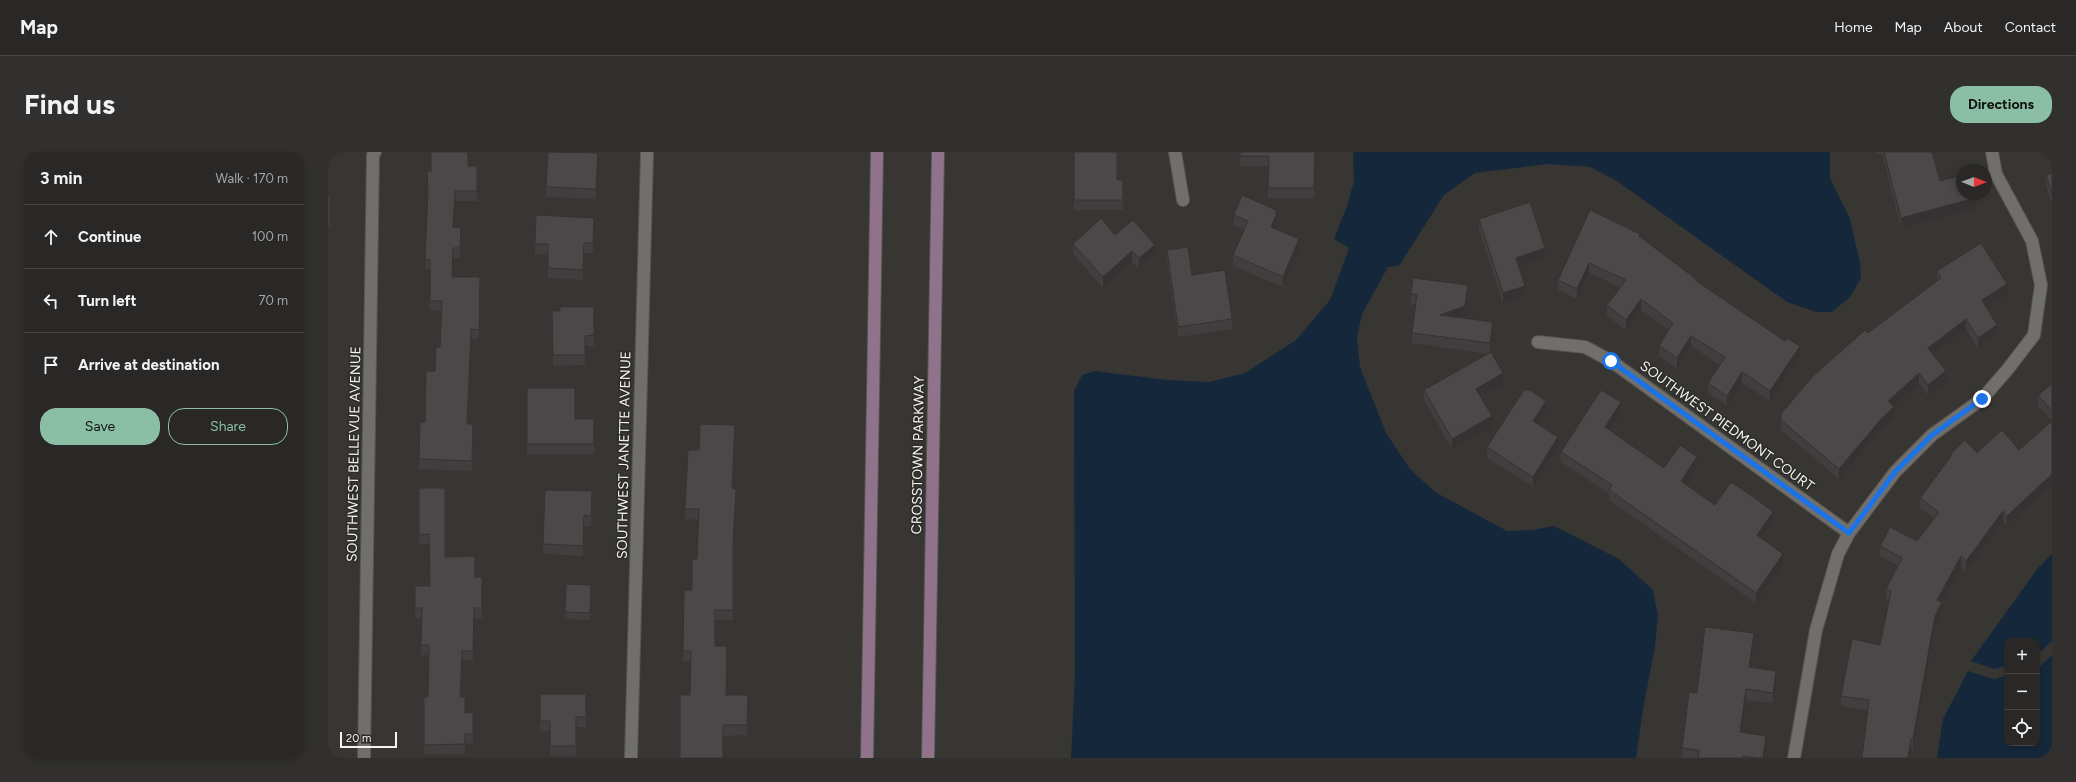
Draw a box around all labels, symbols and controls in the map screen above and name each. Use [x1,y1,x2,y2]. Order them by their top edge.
text: Map [20,16,58,39]
text: Home [1834,19,1873,36]
text: Map [1895,19,1922,36]
text: About [1944,19,1983,36]
text: Contact [2005,19,2056,36]
button: Directions [1950,86,2052,123]
text: Find us [24,87,115,121]
north arrow [1956,164,1992,200]
text: 3 min [40,168,82,188]
text: Walk · 170 m [216,171,288,186]
icon: ahead [40,226,62,248]
text: Continue [78,228,141,246]
text: 100 m [252,229,288,244]
icon: left [40,290,62,312]
text: Turn left [78,292,136,310]
text: 70 m [258,293,288,308]
street label: SOUTHWEST BELLEVUE AVENUE [344,346,364,562]
street label: SOUTHWEST JANETTE AVENUE [614,351,634,559]
route start [1602,352,1620,370]
icon: arrive [40,354,62,376]
text: Arrive at destination [78,356,219,374]
street label: SOUTHWEST PIEDMONT COURT [1637,357,1817,495]
street label: CROSSTOWN PARKWAY [908,375,928,535]
route end [1973,390,1991,408]
button: Save [40,408,160,445]
button: Share [168,408,288,445]
map controls [2004,638,2040,746]
button: + [2004,638,2040,674]
button: − [2004,674,2040,710]
button: locate [2004,710,2040,746]
scale bar [340,730,397,749]
text: 20 m [346,732,371,745]

